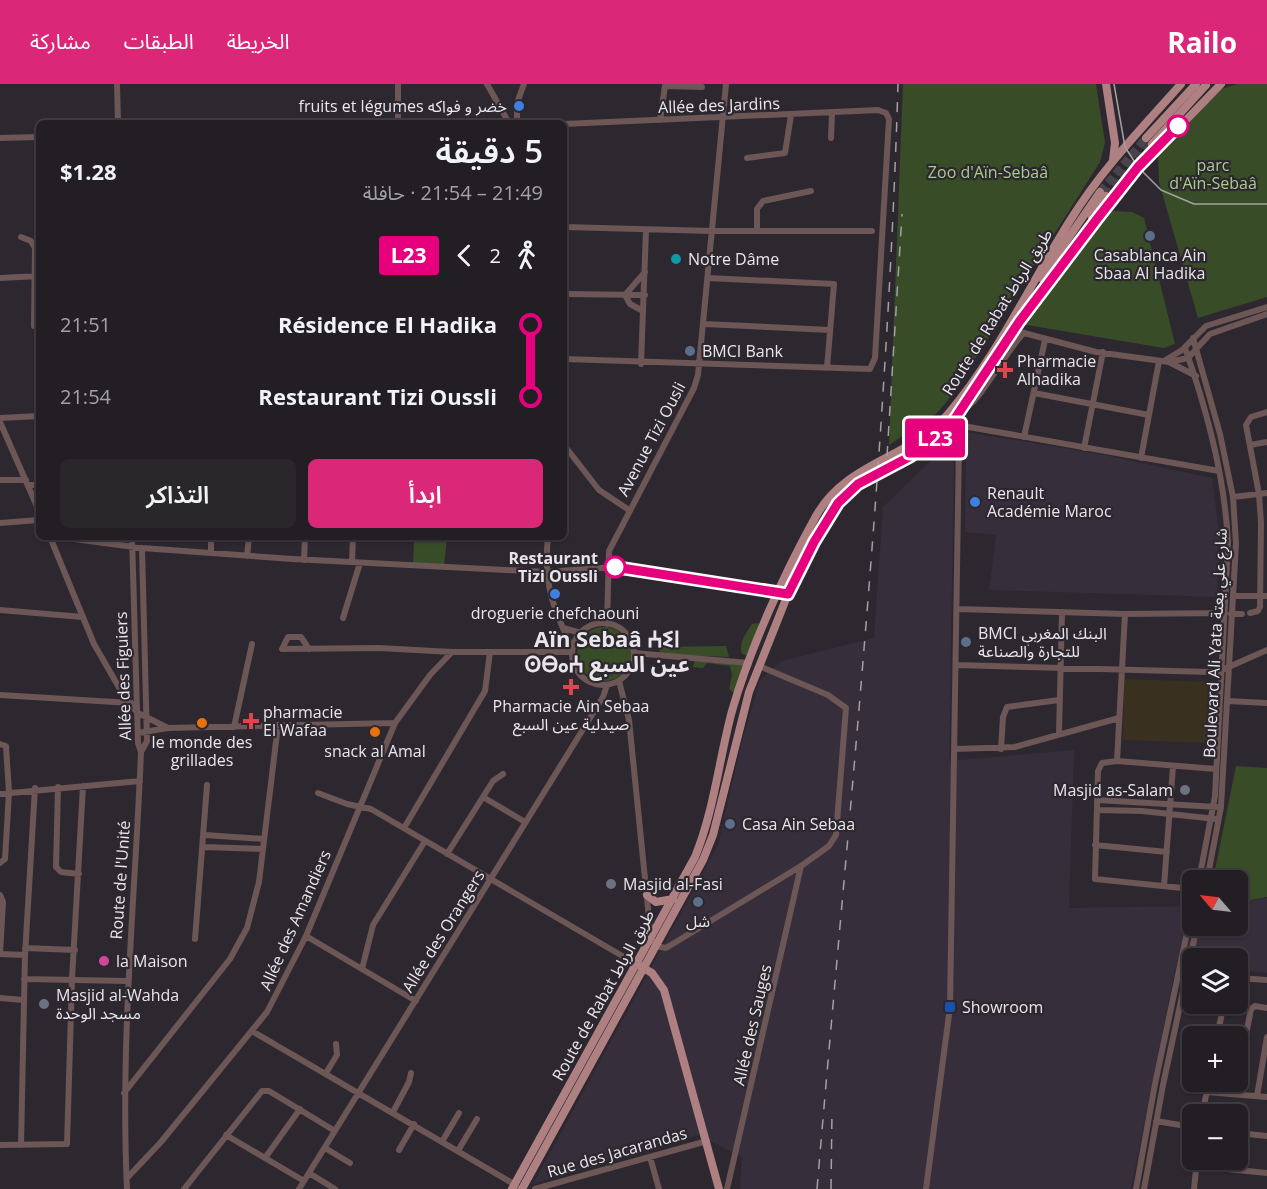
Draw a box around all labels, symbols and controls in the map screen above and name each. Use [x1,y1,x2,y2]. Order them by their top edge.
text: Railo [1167,23,1237,61]
text: مشاركة [30,27,91,55]
text: الطبقات [124,27,194,55]
text: الخريطة [227,27,290,55]
street label: Allée des Jardins [658,92,780,118]
place label: fruits et légumes خضر و فواكه [299,95,507,117]
marker: fruits et légumes خضر و فواكه [512,99,526,113]
unlabelled marker [1167,115,1189,137]
text: 5 دقيقة [435,128,543,173]
park label: parc d'Aïn-Sebaâ [1169,154,1257,194]
text: $1.28 [60,156,117,186]
park label: Zoo d'Aïn-Sebaâ [928,161,1048,183]
text: 21:49 – 21:54 · حافلة [363,179,543,206]
street label: Route de Rabat طريق الرباط [937,224,1057,399]
marker: Casablanca Ain Sbaa Al Hadika [1143,229,1157,243]
icon: back [448,239,481,272]
icon: walk [510,239,543,272]
text: L23 [391,241,427,269]
text: 2 [490,242,501,269]
place label: Casablanca Ain Sbaa Al Hadika [1094,244,1206,284]
place label: Notre Dâme [688,248,779,270]
marker: Notre Dâme [669,252,683,266]
text: Résidence El Hadika [278,309,497,339]
text: 21:51 [60,311,111,338]
place label: BMCI Bank [702,340,783,362]
marker: BMCI Bank [683,344,697,358]
place label: Pharmacie Alhadika [1017,350,1096,390]
marker: Pharmacie Alhadika [998,363,1012,377]
street label: Avenue Tizi Ousli [612,378,690,500]
text: Restaurant Tizi Oussli [258,381,497,411]
text: 21:54 [60,383,111,410]
line badge: L23 [900,418,970,458]
text: L23 [917,424,953,452]
button: التذاكر [60,459,296,528]
button: ابدأ [308,459,543,528]
place label: Renault Académie Maroc [987,482,1112,522]
marker: Renault Académie Maroc [968,495,982,509]
street label: Boulevard Ali Yata شارع علي يعتة [1198,528,1234,759]
place label: Restaurant Tizi Oussli [509,547,598,587]
marker: Restaurant Tizi Oussli [604,556,626,578]
marker: droguerie chefchaouni [548,587,562,601]
place label: droguerie chefchaouni [471,602,639,624]
street label: Allée des Figuiers [110,611,136,741]
place label: BMCI البنك المغربي للتجارة والصناعة [978,622,1107,662]
district label: Aïn Sebaâ ⵄⵉⵏ ⵙⴱⴰⵄ عين السبع [524,623,690,681]
marker: BMCI البنك المغربي للتجارة والصناعة [959,635,973,649]
marker: Pharmacie Ain Sebaa صيدلية عين السبع [564,680,578,694]
place label: Pharmacie Ain Sebaa صيدلية عين السبع [493,695,649,737]
place label: pharmacie El Wafaa [263,701,342,741]
marker: pharmacie El Wafaa [244,714,258,728]
marker: le monde des grillades [195,716,209,730]
marker: snack al Amal [368,725,382,739]
place label: le monde des grillades [152,731,252,771]
place label: snack al Amal [324,740,426,762]
place label: Masjid as-Salam [1053,779,1173,801]
marker: Masjid as-Salam [1178,783,1192,797]
place label: Casa Ain Sebaa [742,813,855,835]
marker: Casa Ain Sebaa [723,817,737,831]
street label: Route de l'Unité [105,820,135,940]
street label: Allée des Amandiers [254,846,336,994]
street label: Allée des Orangers [396,866,490,996]
north arrow [1182,870,1248,936]
map controls [1182,870,1248,1170]
place label: Masjid al-Fasi [623,873,723,895]
marker: Masjid al-Fasi [604,877,618,891]
marker: شل [691,895,705,909]
street label: Route de Rabat طريق الرباط [547,905,659,1084]
place label: شل [686,910,710,932]
button: layers [1182,948,1248,1014]
place label: la Maison [116,950,187,972]
marker: la Maison [97,954,111,968]
street label: Allée des Sauges [727,962,777,1088]
place label: Masjid al-Wahda مسجد الوحدة [56,984,179,1024]
place label: Showroom [962,996,1043,1018]
marker: Masjid al-Wahda مسجد الوحدة [37,997,51,1011]
marker: Showroom [943,1000,957,1014]
button: + [1182,1026,1248,1092]
button: − [1182,1104,1248,1170]
street label: Rue des Jacarandas [544,1121,690,1183]

